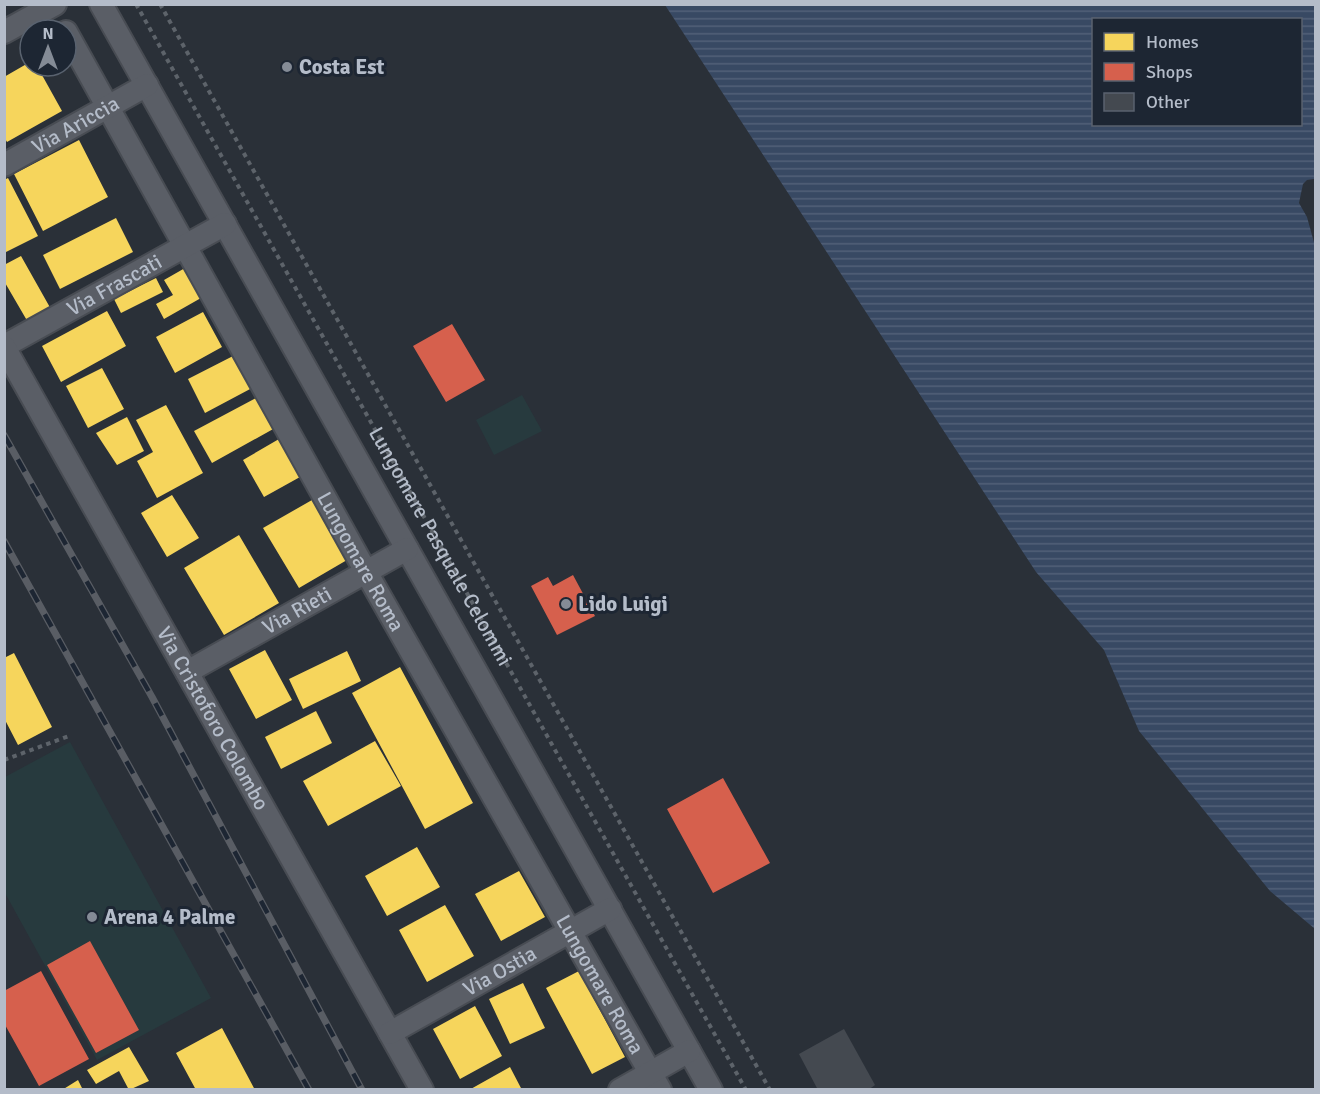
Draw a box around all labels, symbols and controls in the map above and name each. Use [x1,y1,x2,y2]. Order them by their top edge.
north arrow [18,18,78,78]
legend [1092,18,1302,126]
text: N [42,24,54,44]
text: Homes [1146,31,1199,53]
place label: Costa Est [299,54,385,80]
marker: Costa Est [280,60,294,74]
text: Shops [1146,61,1193,83]
street label: Via Ariccia [27,90,124,160]
text: Other [1146,91,1190,113]
street label: Via Frascati [62,248,166,322]
street label: Lungomare Pasquale Celommi [363,422,518,670]
street label: Lungomare Roma [311,487,410,636]
street label: Via Rieti [258,581,336,640]
place label: Lido Luigi [578,591,668,617]
marker: Lido Luigi [559,597,573,611]
street label: Via Cristoforo Colombo [151,622,275,815]
place label: Arena 4 Palme [104,904,235,930]
marker: Arena 4 Palme [85,910,99,924]
street label: Lungomare Roma [550,910,650,1059]
street label: Via Ostia [459,940,541,1002]

